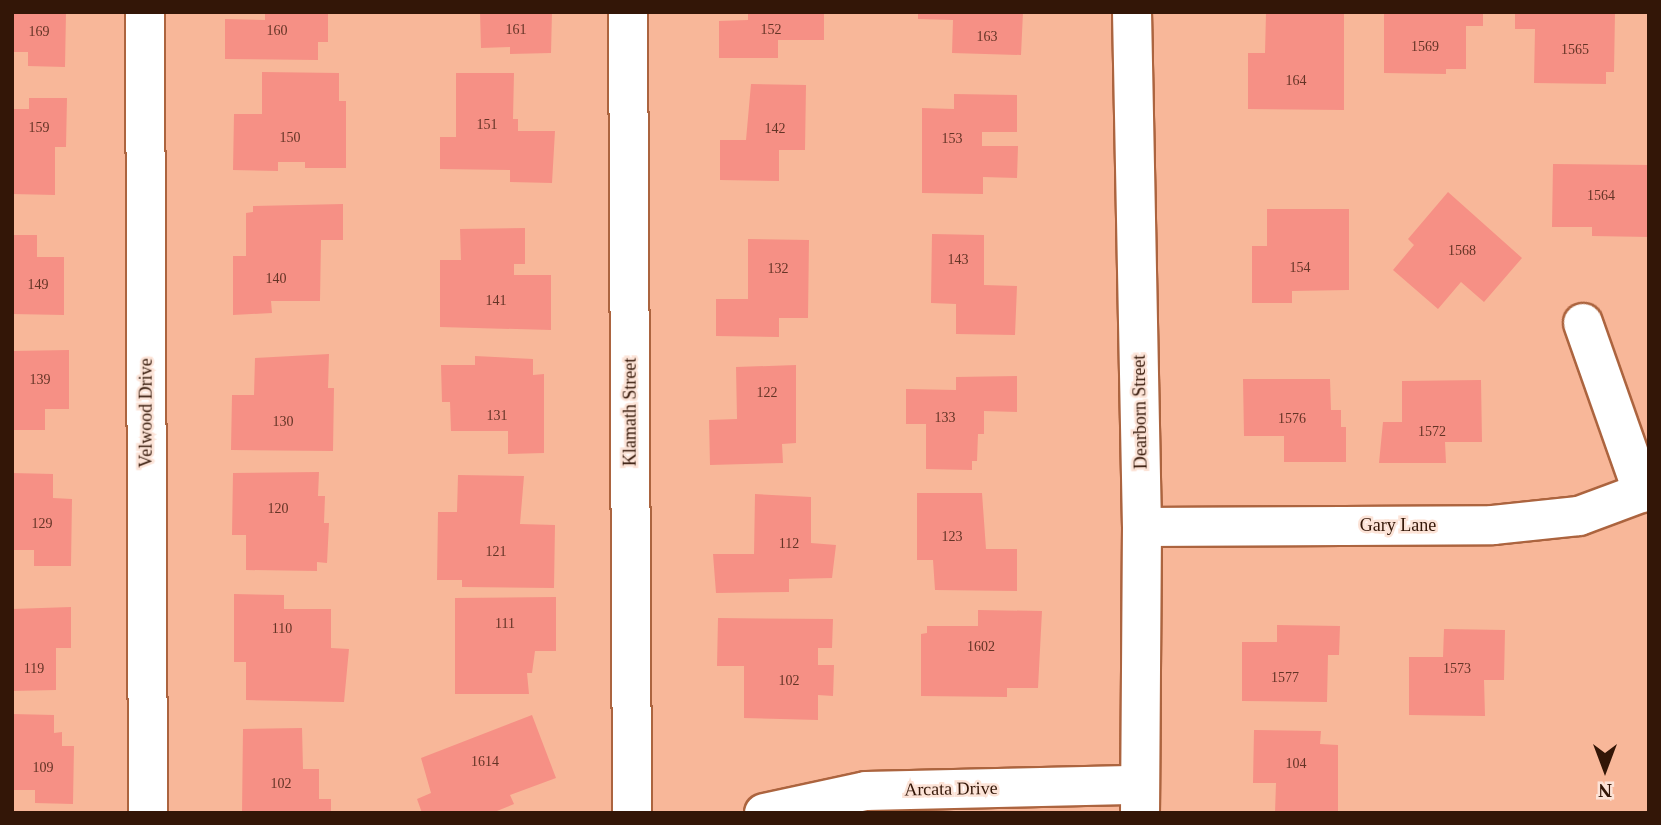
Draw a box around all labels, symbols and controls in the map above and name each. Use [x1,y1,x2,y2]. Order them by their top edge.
house number: 161 [505,22,526,38]
house number: 152 [760,22,782,38]
house number: 160 [266,23,288,39]
house number: 169 [28,24,50,40]
house number: 163 [976,29,998,45]
house number: 1569 [1411,39,1439,55]
house number: 1565 [1561,42,1589,58]
house number: 164 [1286,73,1306,89]
house number: 151 [476,117,498,133]
house number: 159 [28,120,50,136]
house number: 142 [764,121,786,137]
house number: 150 [280,130,300,146]
house number: 153 [942,131,962,147]
house number: 1564 [1587,188,1615,204]
house number: 1568 [1448,243,1476,259]
house number: 143 [948,252,968,268]
house number: 154 [1290,260,1310,276]
house number: 132 [768,261,788,277]
house number: 140 [266,271,286,287]
house number: 149 [28,277,48,293]
house number: 141 [486,293,506,309]
street label: Dearborn Street [1128,355,1152,469]
street label: Velwood Drive [135,358,157,468]
street label: Klamath Street [619,358,641,466]
house number: 139 [30,372,50,388]
house number: 122 [756,385,778,401]
house number: 131 [486,408,508,424]
house number: 133 [934,410,956,426]
house number: 1576 [1278,411,1306,427]
house number: 130 [272,414,294,430]
house number: 1572 [1418,424,1446,440]
house number: 120 [268,501,288,517]
street label: Gary Lane [1360,514,1436,536]
house number: 129 [32,516,52,532]
house number: 123 [942,529,962,545]
house number: 112 [779,536,799,552]
house number: 121 [486,544,506,560]
house number: 111 [495,616,515,632]
house number: 110 [272,621,292,637]
house number: 1602 [967,639,995,655]
house number: 119 [24,661,44,677]
house number: 1573 [1443,661,1471,677]
house number: 1577 [1271,670,1299,686]
house number: 102 [778,673,800,689]
north arrow [1570,734,1640,804]
house number: 1614 [471,754,499,770]
house number: 104 [1286,756,1306,772]
house number: 109 [32,760,54,776]
house number: 102 [270,776,292,792]
street label: Arcata Drive [904,777,998,801]
text: N [1598,780,1612,801]

